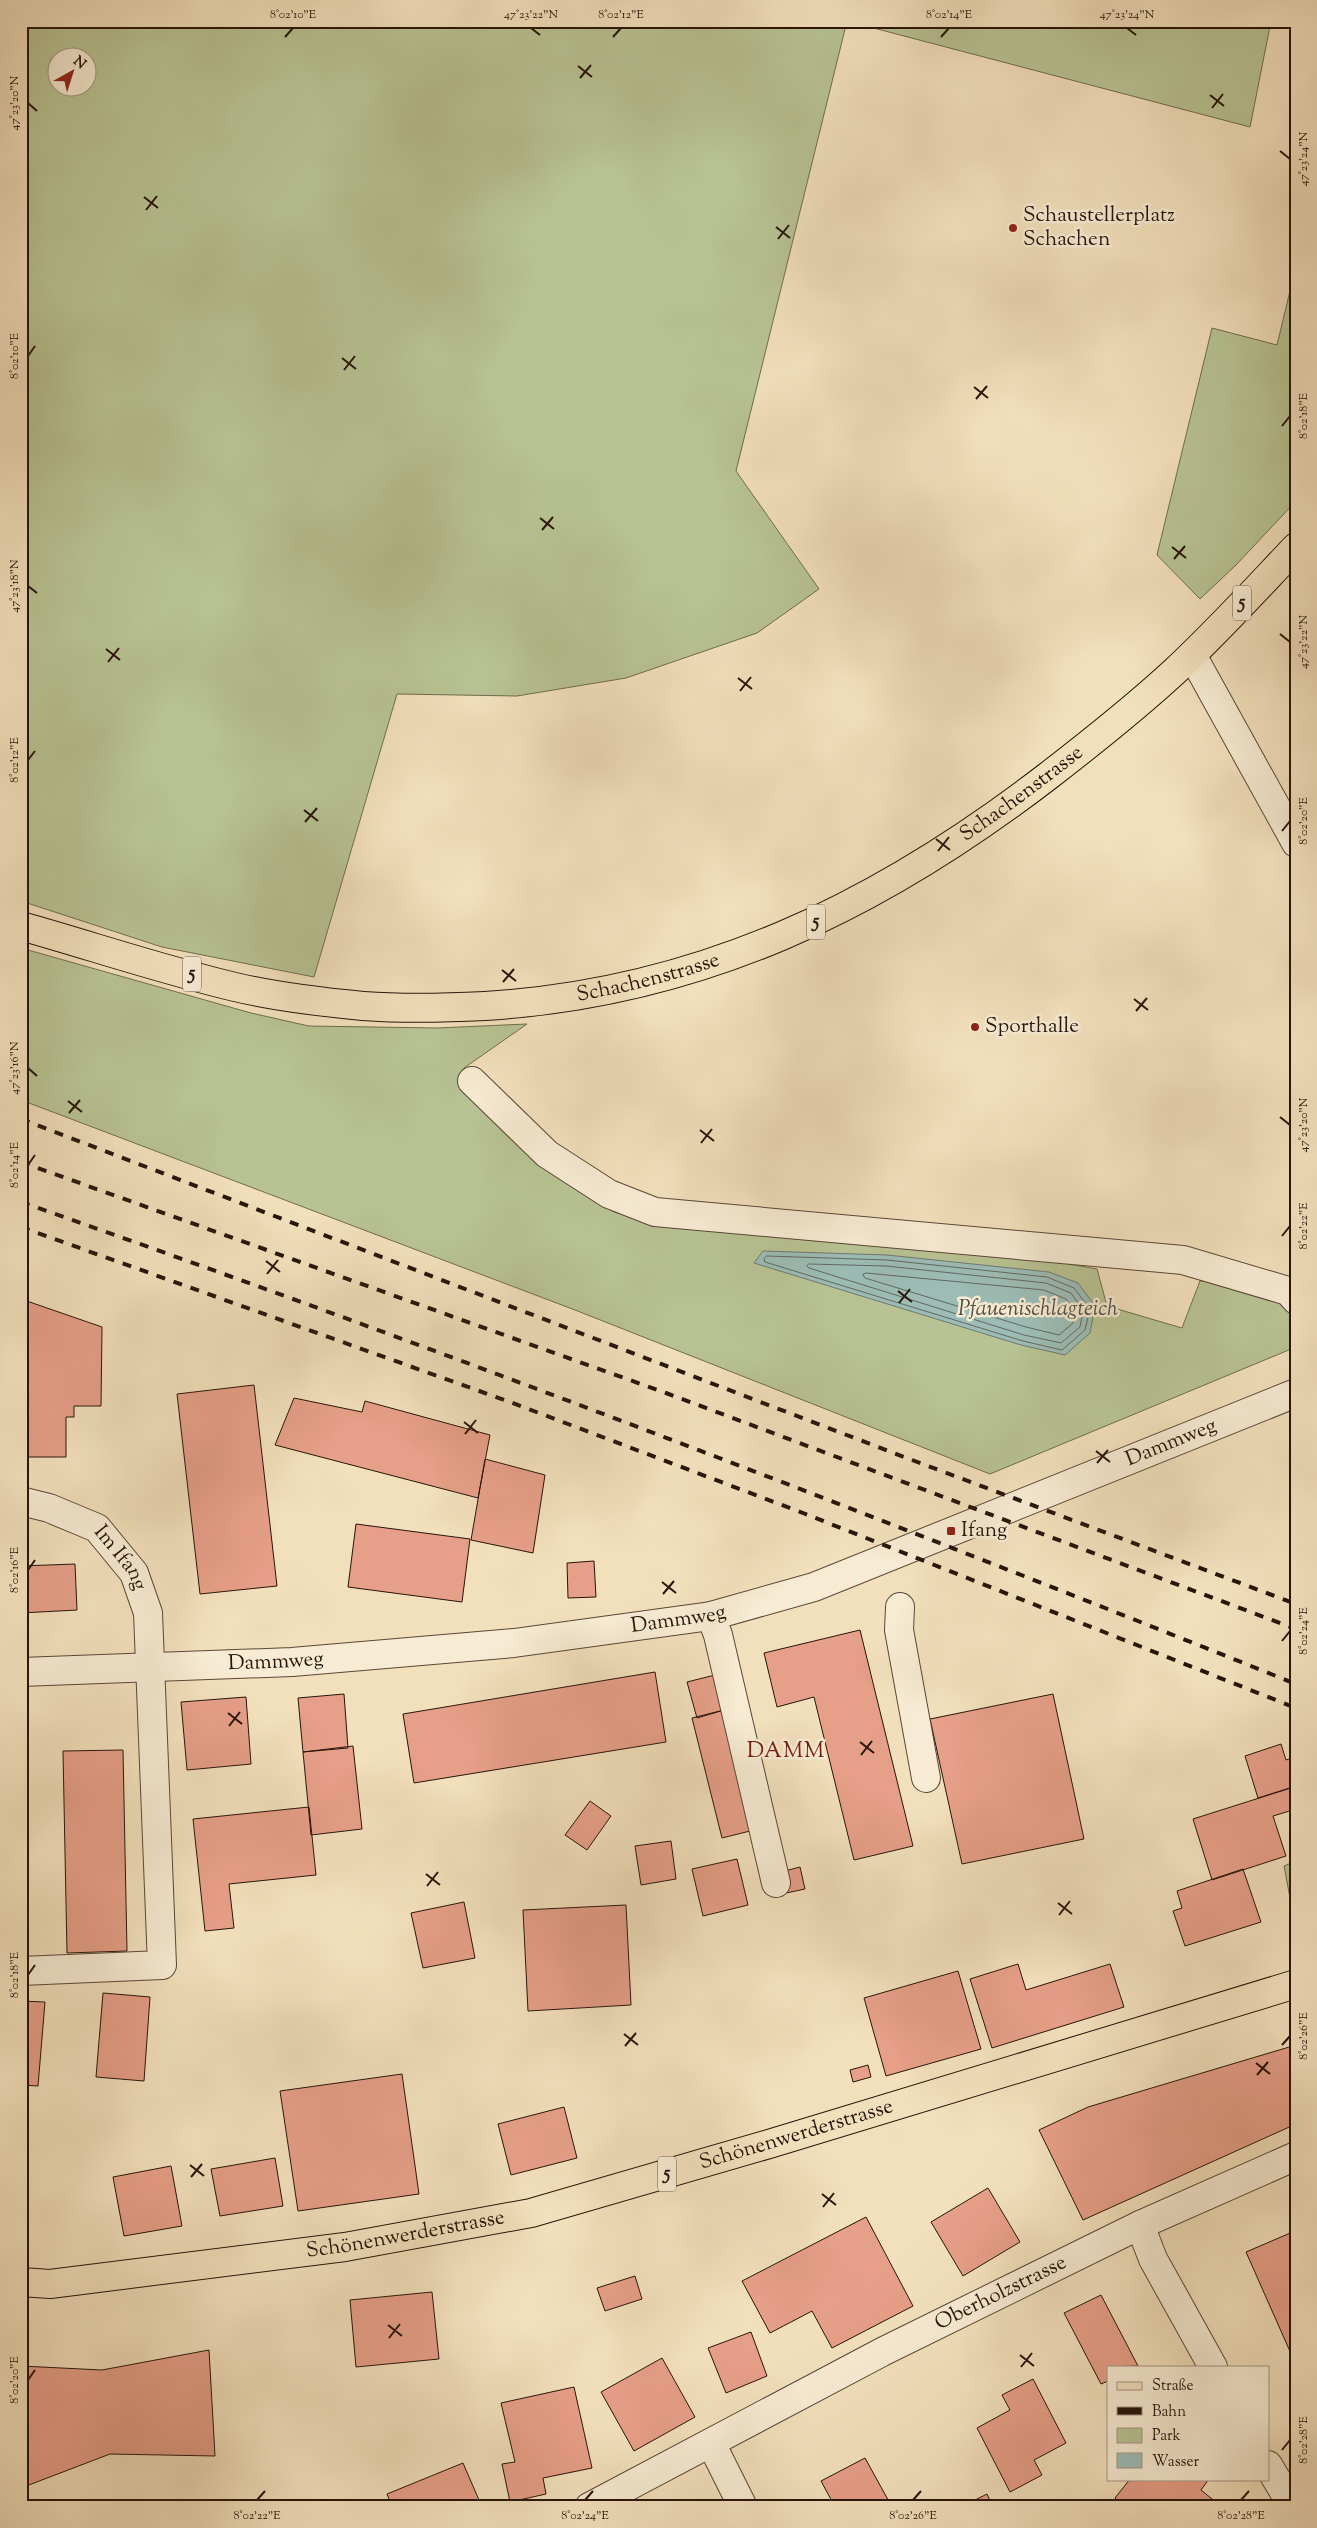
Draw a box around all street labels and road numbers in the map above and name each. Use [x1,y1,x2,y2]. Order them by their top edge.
road number: 5 [1233,586,1251,620]
street label: Schachenstrasse [954,739,1090,850]
road number: 5 [807,904,825,940]
street label: Schachenstrasse [574,946,724,1011]
road number: 5 [183,956,201,992]
street label: Dammweg [1121,1411,1221,1475]
street label: Im Ifang [86,1519,154,1594]
street label: Dammweg [629,1598,729,1642]
street label: Dammweg [228,1644,325,1679]
street label: Schönenwerderstrasse [696,2092,897,2178]
road number: 5 [658,2156,676,2192]
street label: Schönenwerderstrasse [305,2203,507,2267]
street label: Oberholzstrasse [930,2248,1072,2339]

